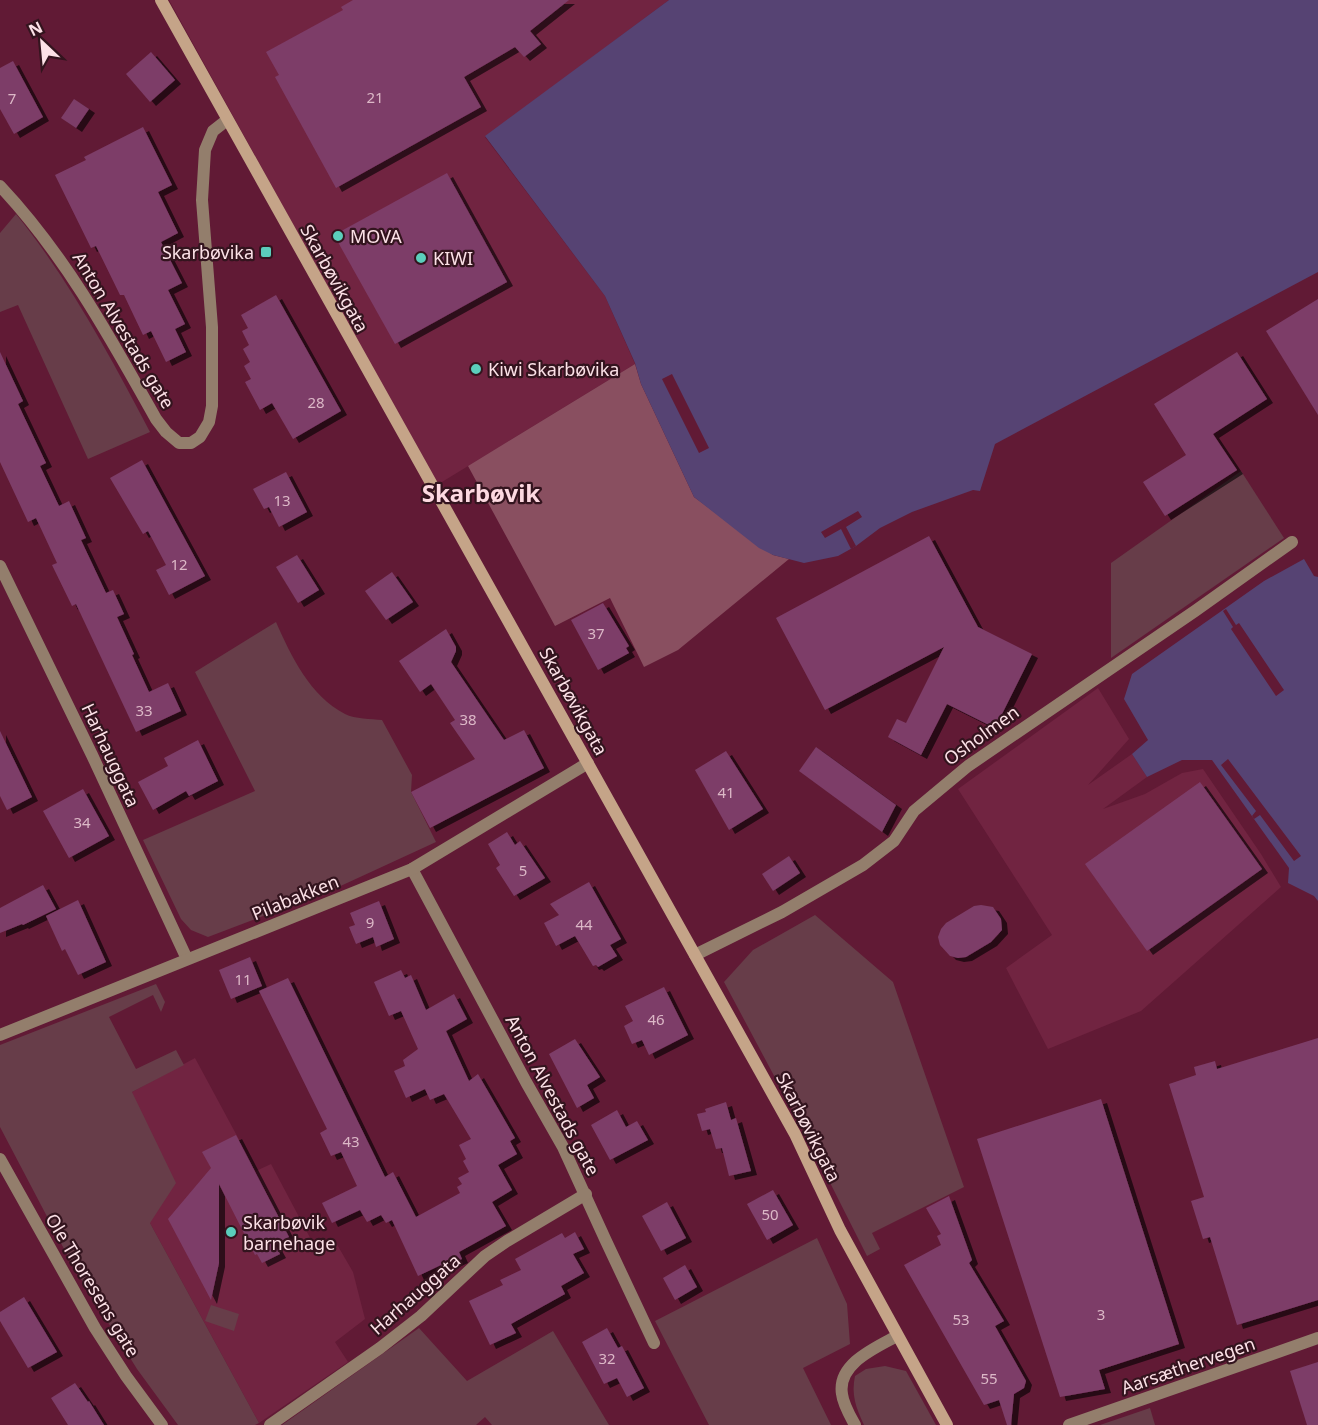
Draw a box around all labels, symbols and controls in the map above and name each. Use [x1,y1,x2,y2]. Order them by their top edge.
north arrow [12,12,72,72]
text: N [25,16,46,41]
house number: 21 [366,87,384,107]
house number: 7 [8,88,16,108]
street label: Skarbøvikgata [295,220,375,336]
place label: MOVA [350,224,402,248]
marker: MOVA [331,229,345,243]
place label: Skarbøvika [162,240,254,264]
marker: Skarbøvika [259,245,273,259]
place label: KIWI [433,246,473,270]
street label: Anton Alvestads gate [68,247,180,413]
marker: KIWI [414,251,428,265]
place label: Kiwi Skarbøvika [488,357,619,381]
marker: Kiwi Skarbøvika [469,362,483,376]
house number: 28 [307,392,325,412]
district label: Skarbøvik [422,476,540,509]
house number: 13 [273,490,291,510]
house number: 12 [170,554,188,574]
house number: 37 [587,623,605,643]
street label: Skarbøvikgata [534,643,614,759]
street label: Harhauggata [76,699,146,811]
house number: 33 [135,700,153,720]
street label: Osholmen [939,700,1023,770]
house number: 38 [459,709,477,729]
house number: 41 [717,782,735,802]
house number: 34 [73,812,91,832]
house number: 5 [519,860,527,880]
street label: Pilabakken [248,869,342,925]
house number: 9 [366,912,374,932]
house number: 44 [575,914,593,934]
house number: 11 [234,969,252,989]
house number: 46 [647,1009,665,1029]
street label: Anton Alvestads gate [500,1010,606,1180]
street label: Skarbøvikgata [771,1068,847,1186]
house number: 43 [342,1131,360,1151]
house number: 50 [761,1204,779,1224]
street label: Ole Thoresens gate [41,1209,145,1361]
place label: Skarbøvik barnehage [243,1210,335,1255]
marker: Skarbøvik barnehage [224,1225,238,1239]
street label: Harhauggata [365,1248,465,1340]
house number: 3 [1097,1304,1105,1324]
house number: 53 [952,1309,970,1329]
street label: Aarsæthervegen [1118,1331,1258,1399]
house number: 32 [598,1348,616,1368]
house number: 55 [980,1368,998,1388]

